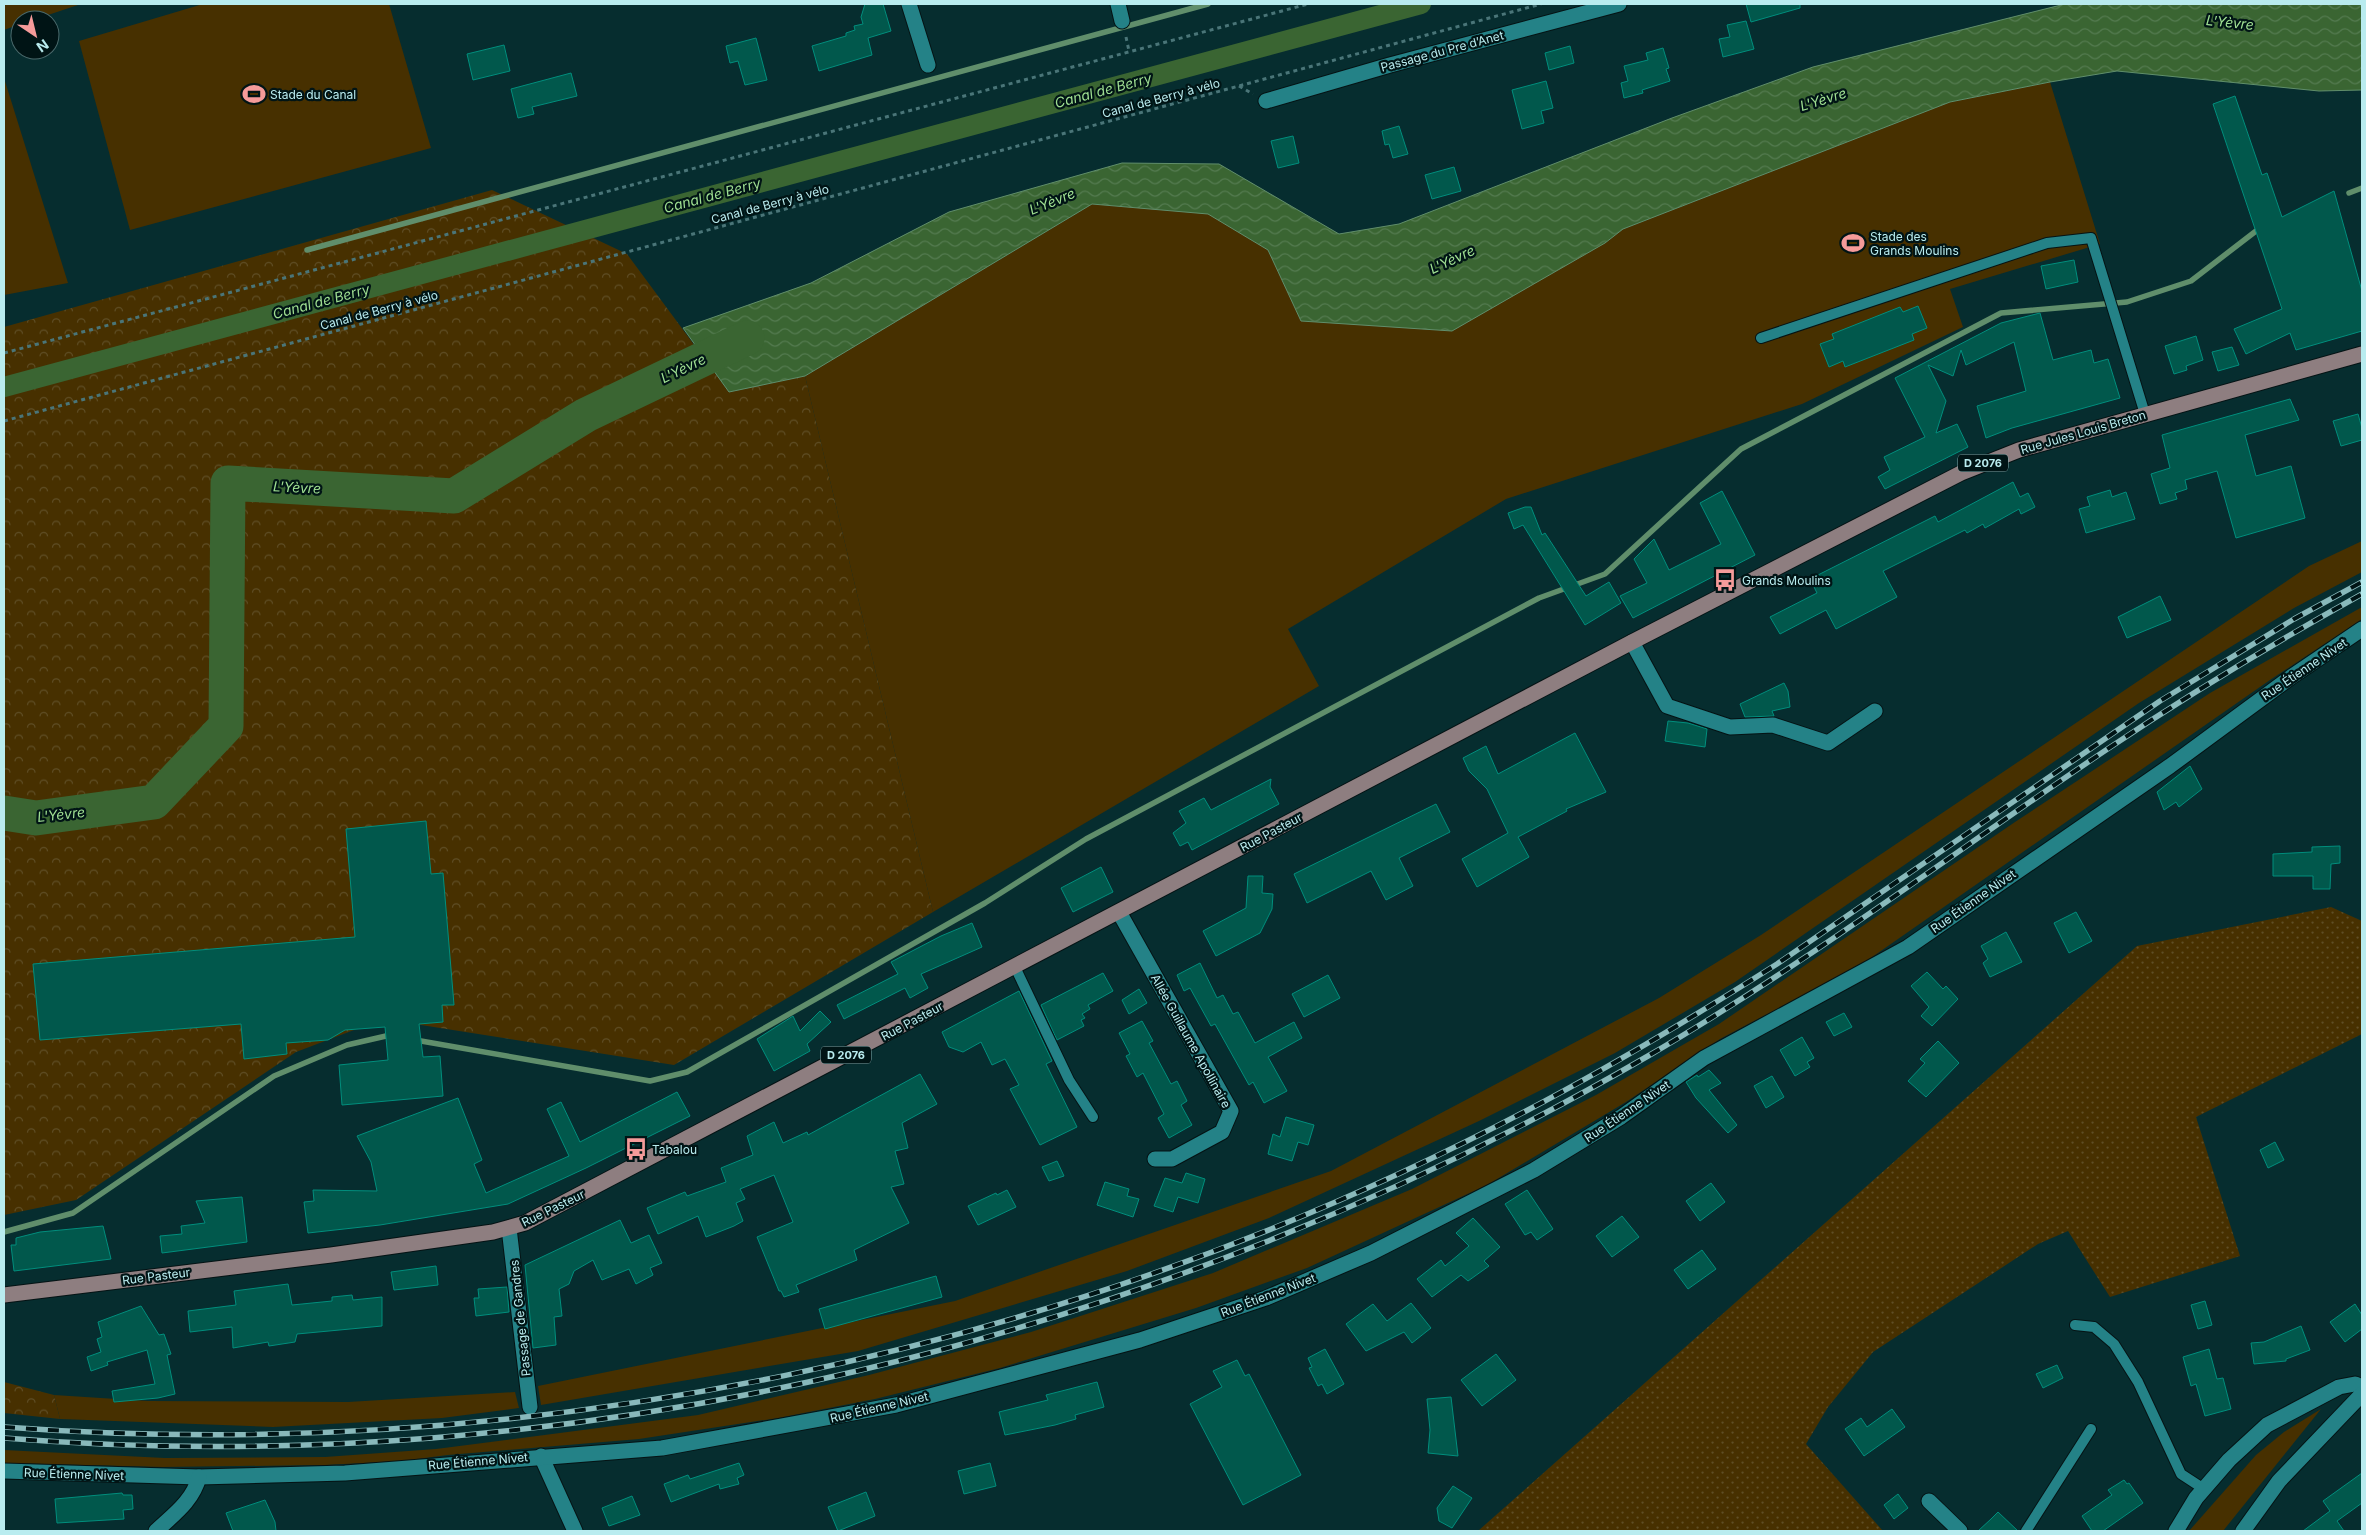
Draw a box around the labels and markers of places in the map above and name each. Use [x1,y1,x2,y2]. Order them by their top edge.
sports icon: Stade du Canal [241,81,267,107]
place label: Stade du Canal [270,87,356,102]
place label: Stade des Grands Moulins [1870,229,1959,258]
sports icon: Stade des Grands Moulins [1840,230,1866,256]
bus stop icon: Grands Moulins [1712,567,1738,593]
place label: Grands Moulins [1742,573,1831,588]
bus stop icon: Tabalou [623,1136,649,1162]
place label: Tabalou [652,1142,697,1157]

